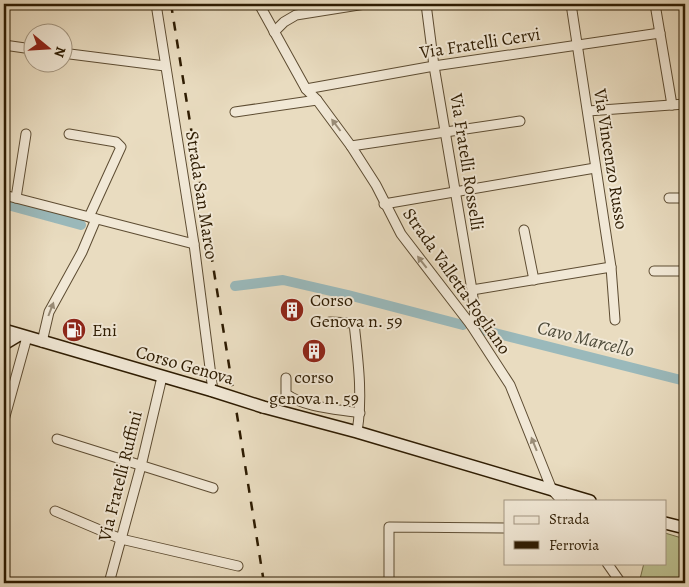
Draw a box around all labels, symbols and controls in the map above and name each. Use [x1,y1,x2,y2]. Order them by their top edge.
north arrow [22,22,72,72]
street label: Via Fratelli Cervi [417,22,542,65]
text: N [49,44,70,60]
street label: Via Vincenzo Russo [588,86,634,231]
street label: Via Fratelli Rosselli [444,91,490,232]
one-way arrow [330,119,341,132]
street label: Strada San Marco [180,129,224,261]
street label: Strada Valletta Fogliano [397,203,517,359]
one-way arrow [417,256,428,269]
place label: Corso Genova n. 59 [310,288,402,333]
building icon: Corso Genova n. 59 [279,297,305,323]
one-way arrow [47,301,55,316]
water label: Cavo Marcello [535,314,637,364]
fuel station icon: Eni [61,317,87,343]
place label: Eni [92,318,117,342]
building icon: corso genova n. 59 [301,338,327,364]
street label: Corso Genova [133,340,237,391]
place label: corso genova n. 59 [269,365,359,410]
street label: Via Fratelli Ruffini [92,408,148,545]
one-way arrow [529,437,537,452]
legend [504,500,666,564]
text: Strada [549,509,590,529]
text: Ferrovia [549,535,599,555]

